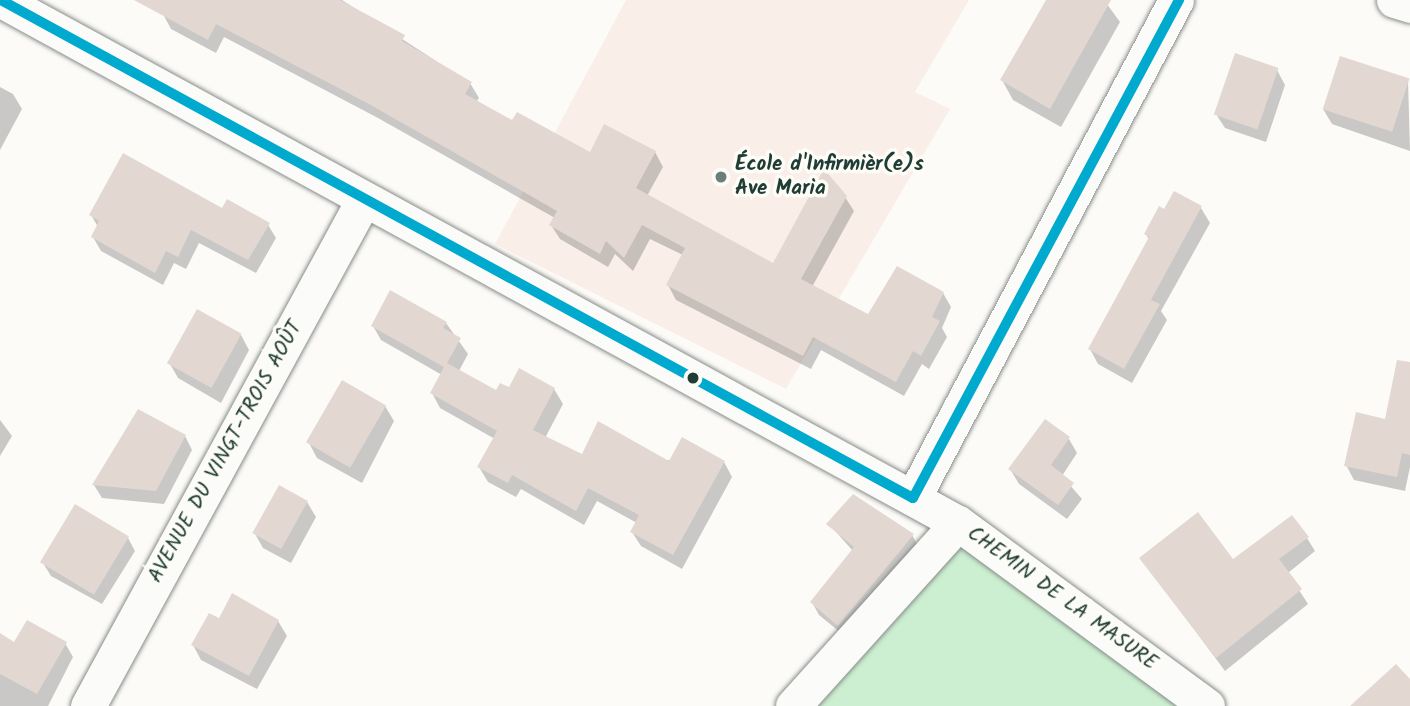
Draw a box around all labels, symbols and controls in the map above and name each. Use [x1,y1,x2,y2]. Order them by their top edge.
place label: École d'Infirmièr(e)s Ave Maria [735,152,924,202]
marker: École d'Infirmièr(e)s Ave Maria [713,169,729,185]
street label: AVENUE DU VINGT-TROIS AOÛT [143,317,309,587]
unlabelled marker [686,371,700,385]
street label: CHEMIN DE LA MASURE [962,521,1162,677]

